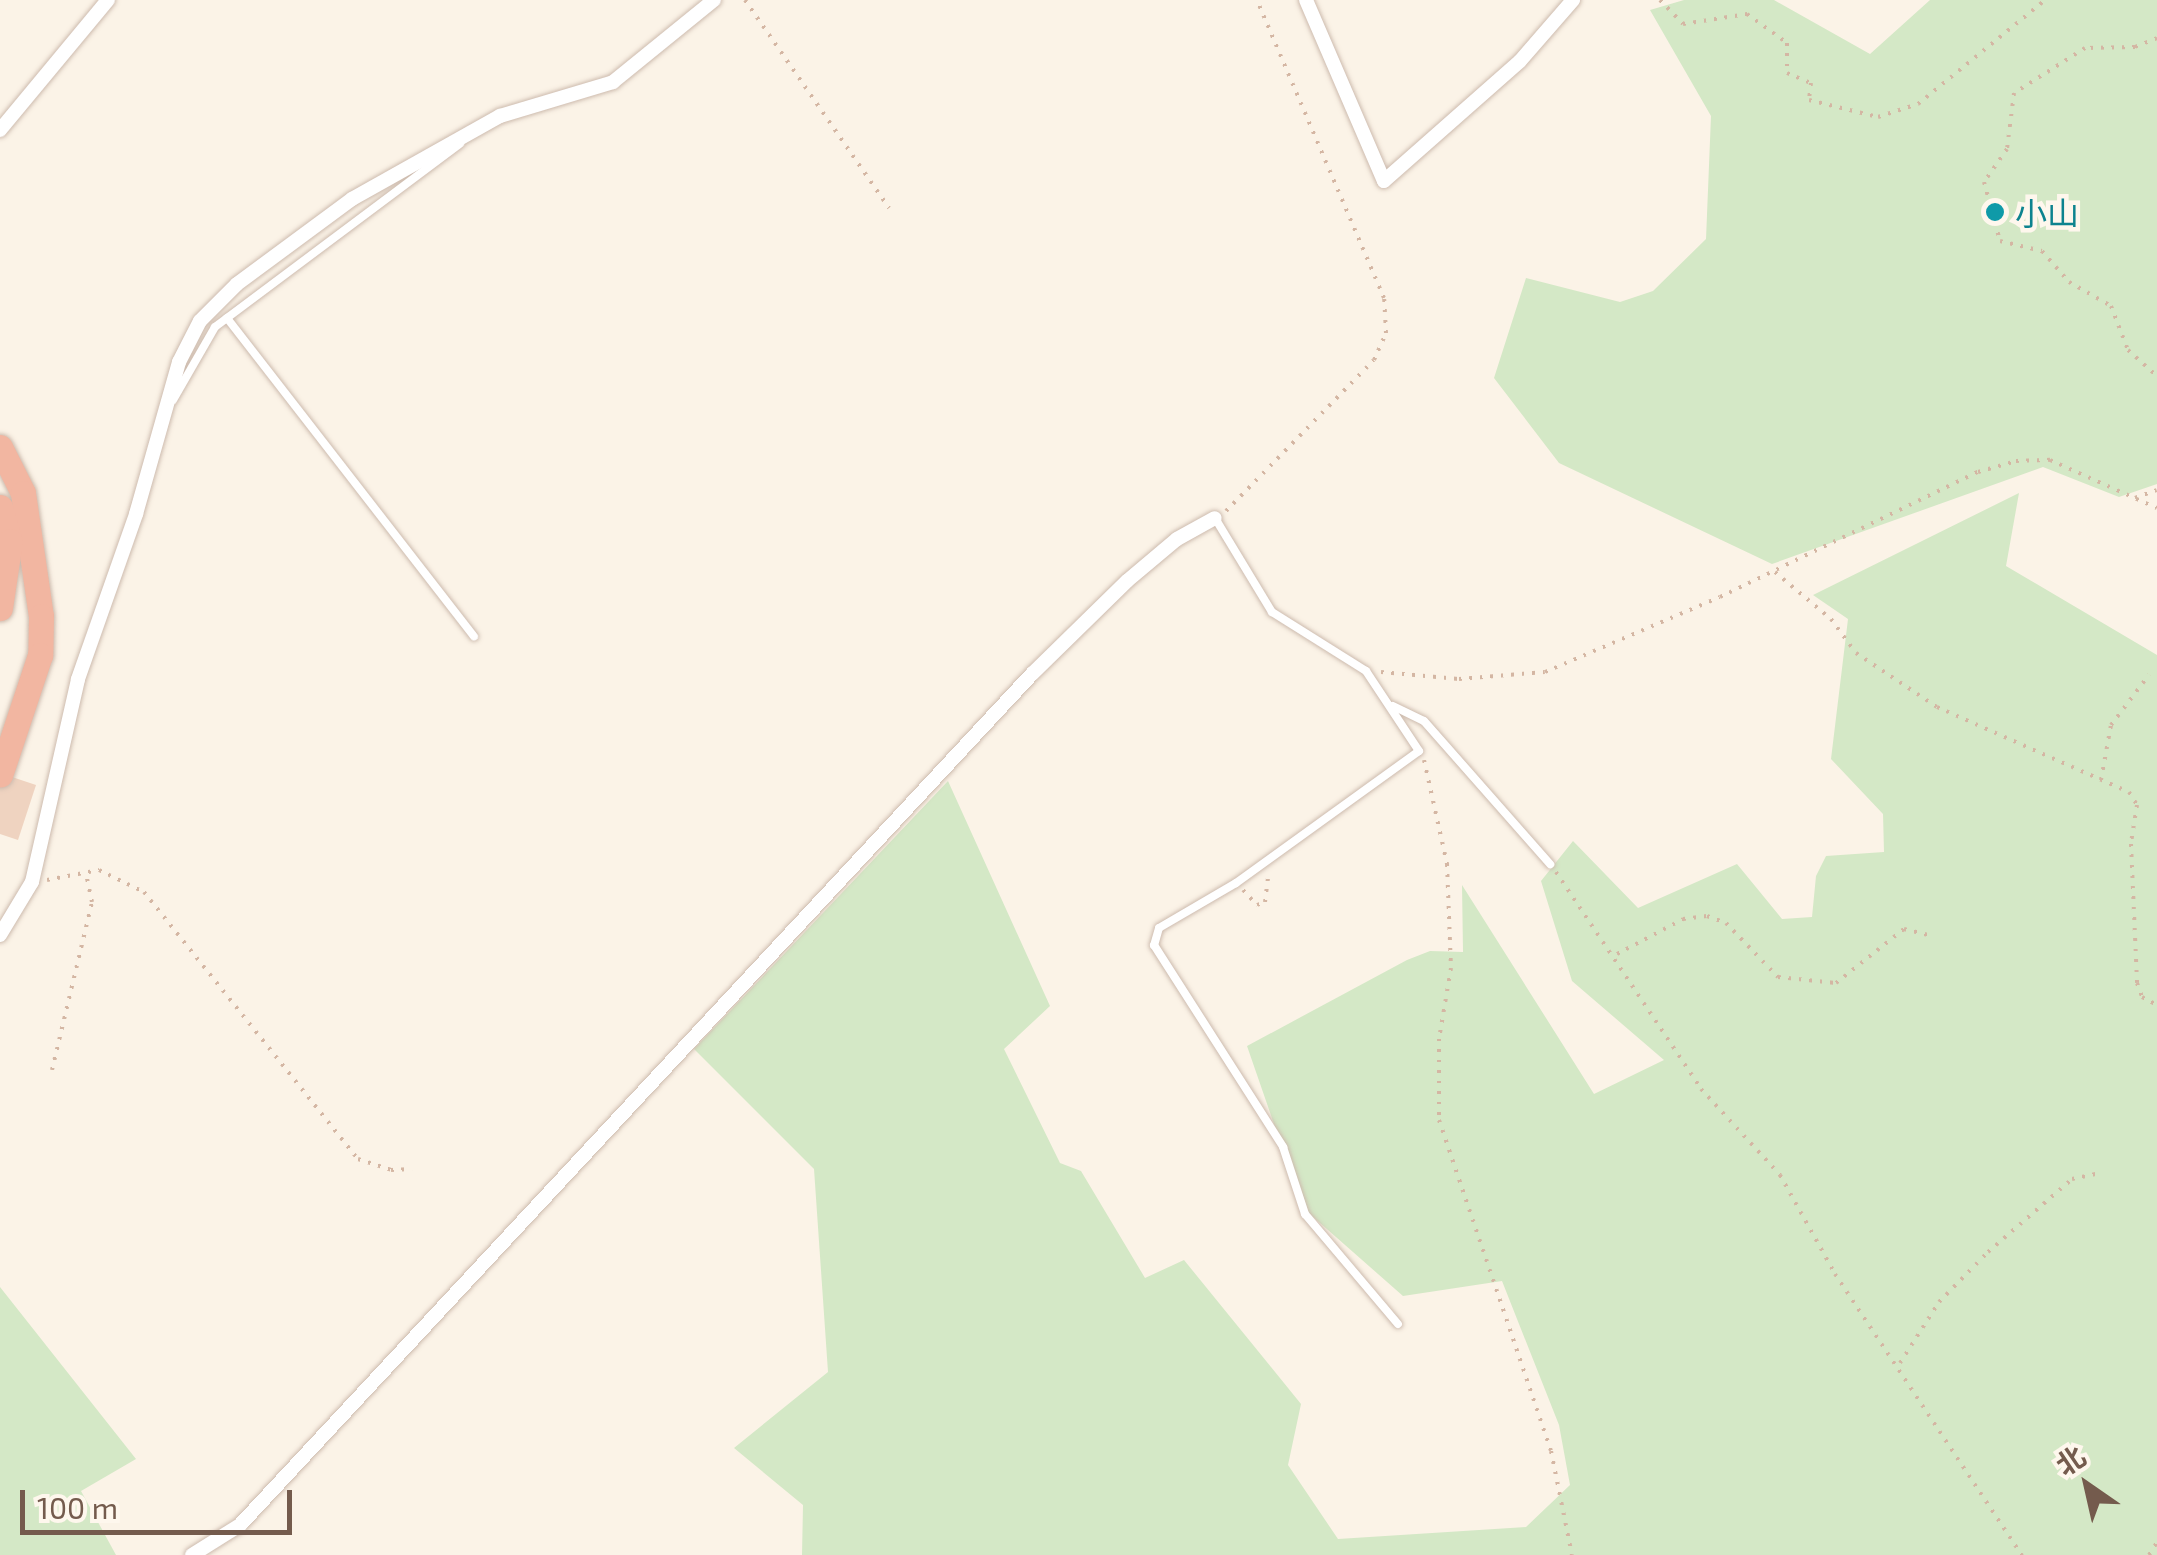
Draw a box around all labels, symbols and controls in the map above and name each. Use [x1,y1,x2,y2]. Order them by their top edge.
place label: 小山 [2015,193,2079,231]
marker: 小山 [1984,201,2006,223]
north arrow [2037,1435,2137,1535]
text: 北 [2049,1438,2091,1482]
scale bar [25,1470,298,1532]
text: 100 m [37,1489,118,1525]

